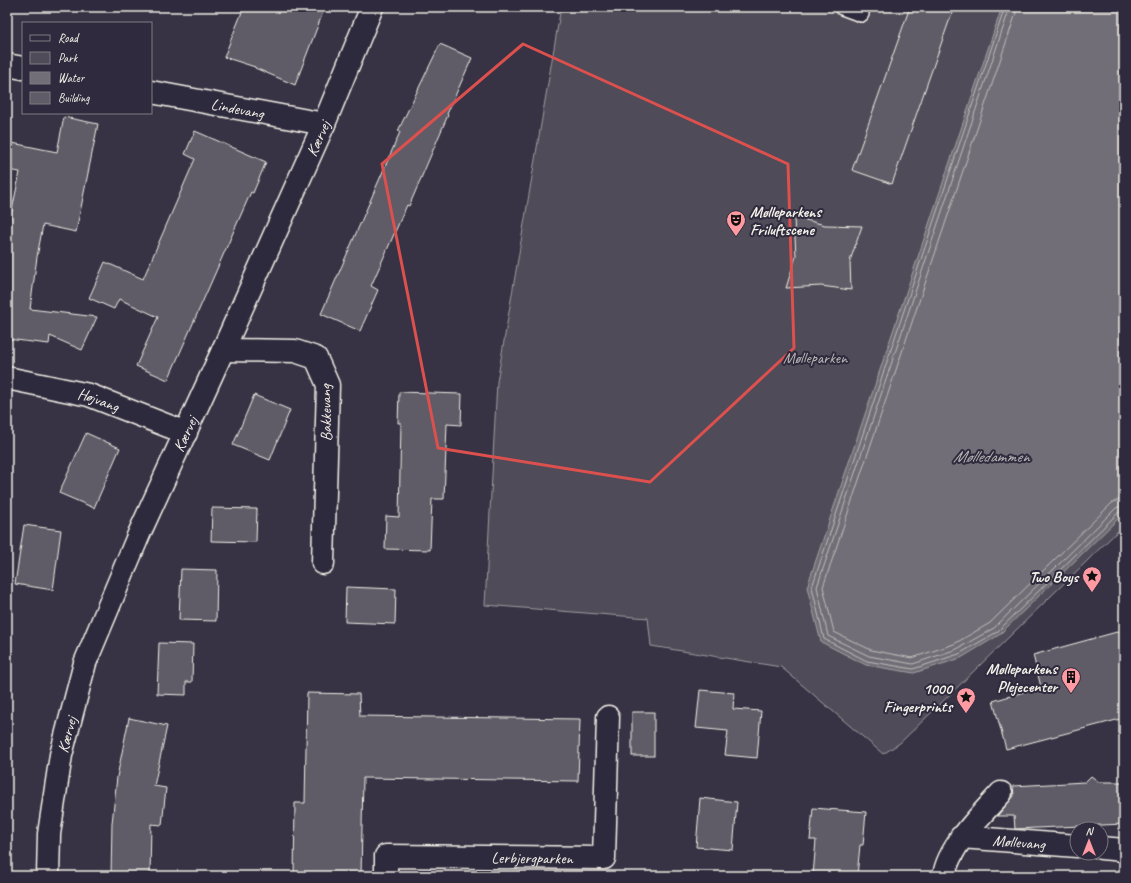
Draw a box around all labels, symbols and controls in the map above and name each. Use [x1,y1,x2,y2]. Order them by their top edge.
legend [22,22,152,114]
text: Road [58,30,80,46]
text: Park [58,50,79,66]
text: Water [58,70,86,86]
text: Building [58,90,90,106]
street label: Lindevang [209,94,267,124]
street label: Kærvej [302,116,336,160]
place label: Mølleparkens Friluftscene [750,202,822,240]
theatre icon: Mølleparkens Friluftscene [725,209,747,237]
park label: Mølleparken [783,348,848,368]
street label: Bakkevang [315,383,336,442]
street label: Højvang [76,384,123,417]
street label: Kærvej [169,412,203,455]
water label: Mølledammen [953,446,1031,467]
place icon: Two Boys [1081,565,1103,593]
place label: Two Boys [1029,567,1079,587]
place label: Mølleparkens Plejecenter [986,659,1059,697]
building icon: Mølleparkens Plejecenter [1060,666,1082,694]
place label: 1000 Fingerprints [884,679,954,717]
place icon: 1000 Fingerprints [955,686,977,714]
street label: Kærvej [53,713,82,755]
north arrow [1069,821,1109,861]
text: N [1086,824,1095,838]
street label: Møllevang [992,830,1047,855]
street label: Lerbjergparken [491,848,574,869]

